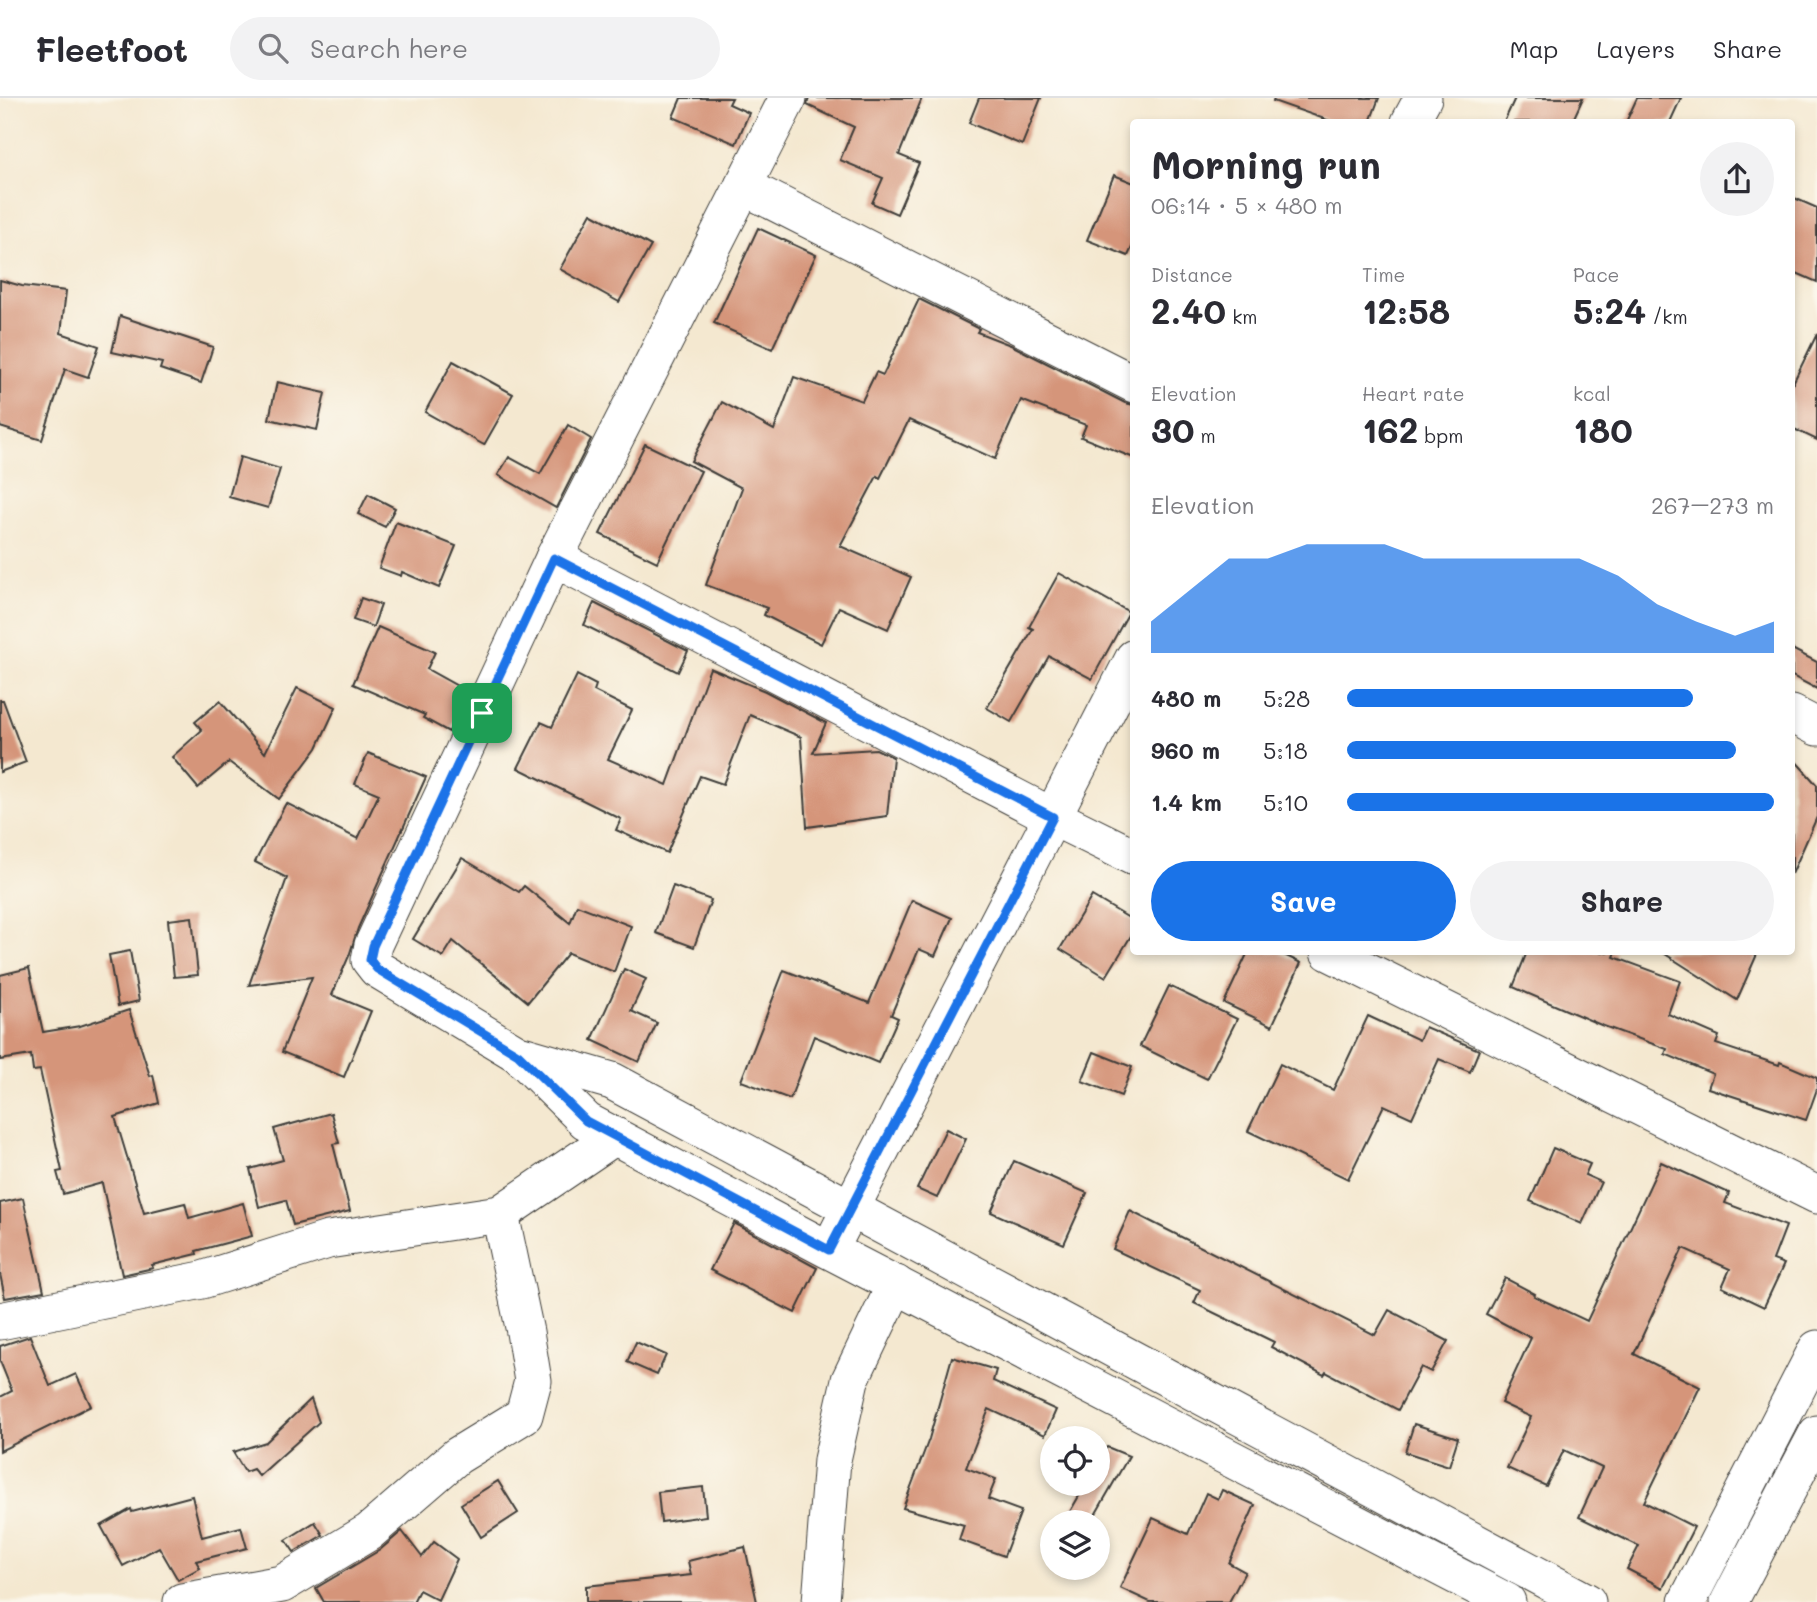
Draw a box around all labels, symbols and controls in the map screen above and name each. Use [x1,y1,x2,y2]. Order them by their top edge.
search box [230,17,720,80]
text: Fleetfoot [35,27,188,70]
icon: search [254,29,292,67]
text: Search here [310,31,468,65]
text: Map [1510,33,1558,64]
text: Layers [1596,33,1675,64]
text: Share [1713,33,1782,64]
text: Morning run [1151,139,1381,189]
button: share [1700,142,1774,216]
text: 06:14 · 5 × 480 m [1151,190,1343,220]
text: Distance [1151,262,1233,287]
text: Time [1362,262,1405,287]
text: Pace [1573,262,1619,287]
text: 2.40 [1151,287,1226,333]
text: 12:58 [1362,287,1450,333]
text: 5:24 [1573,287,1646,333]
text: km [1226,304,1257,329]
text: /km [1646,304,1688,329]
text: Elevation [1151,381,1236,406]
text: Heart rate [1362,381,1465,406]
text: kcal [1573,381,1611,406]
text: 30 [1151,406,1195,452]
text: 162 [1362,406,1418,452]
text: 180 [1573,406,1633,452]
text: m [1195,423,1216,448]
text: bpm [1418,423,1463,448]
text: Elevation [1151,490,1254,520]
text: 267–273 m [1651,490,1774,520]
pin [452,683,512,743]
text: 480 m [1151,683,1221,713]
text: 5:28 [1263,683,1310,713]
icon: arrive [463,694,501,732]
text: 960 m [1151,735,1220,765]
text: 5:18 [1263,735,1308,765]
text: 1.4 km [1151,787,1222,817]
text: 5:10 [1263,787,1308,817]
button: Save [1151,861,1456,941]
button: Share [1470,861,1774,941]
map controls [1040,1426,1110,1580]
button: locate [1040,1426,1110,1496]
button: layers [1040,1510,1110,1580]

